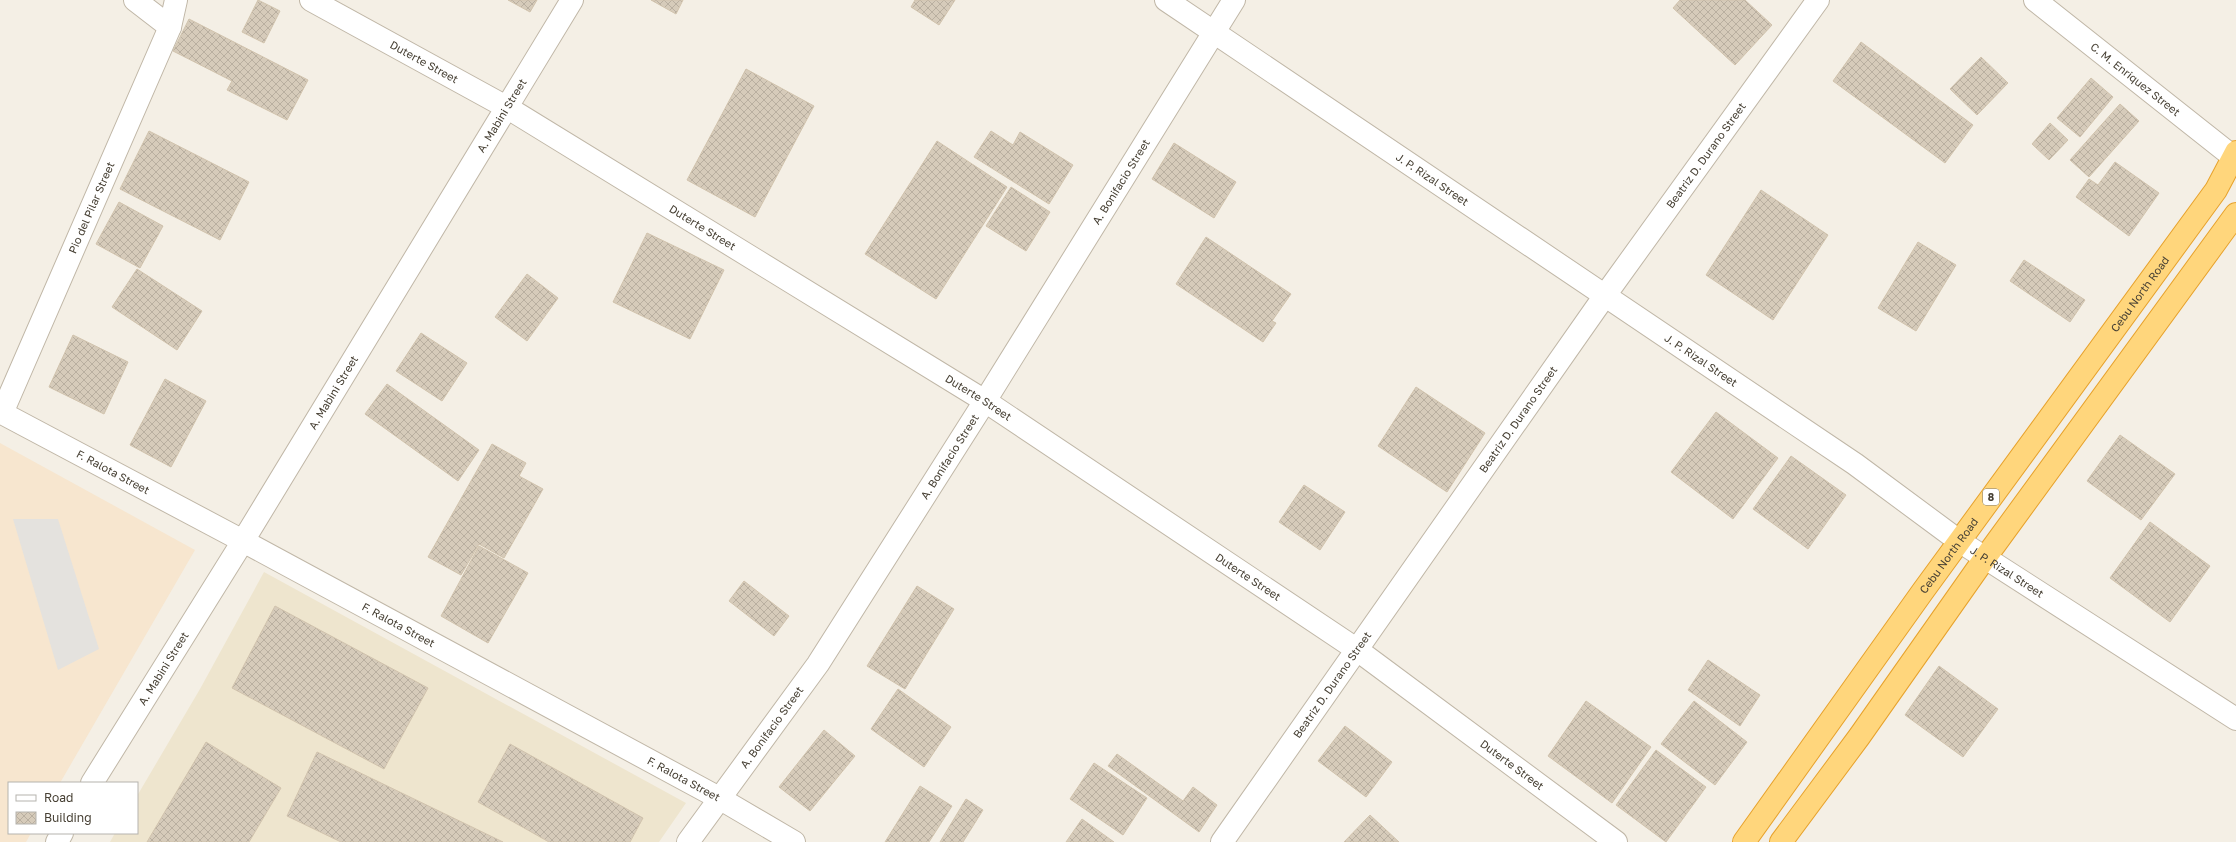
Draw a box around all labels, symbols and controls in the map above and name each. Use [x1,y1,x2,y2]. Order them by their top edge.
street label: Duterte Street [388,38,461,86]
street label: C. M. Enriquez Street [2088,40,2183,118]
street label: A. Mabini Street [474,76,529,155]
street label: Beatriz D. Durano Street [1663,100,1748,210]
street label: A. Bonifacio Street [1089,136,1152,227]
street label: J. P. Rizal Street [1394,150,1471,208]
street label: Pio del Pilar Street [65,160,117,255]
street label: Duterte Street [667,202,739,252]
street label: Cebu North Road [2108,253,2171,334]
street label: J. P. Rizal Street [1662,331,1740,389]
street label: A. Mabini Street [306,353,360,431]
street label: Beatriz D. Durano Street [1476,363,1559,475]
street label: Duterte Street [943,371,1014,423]
street label: A. Bonifacio Street [917,411,981,501]
street label: F. Ralota Street [75,447,152,496]
road number: 8 [1983,489,1999,505]
street label: Cebu North Road [1916,515,1980,596]
street label: J. P. Rizal Street [1968,543,2046,600]
street label: Duterte Street [1213,550,1284,603]
street label: F. Ralota Street [360,600,437,649]
street label: A. Mabini Street [135,629,191,707]
street label: Beatriz D. Durano Street [1290,629,1374,740]
street label: A. Bonifacio Street [737,684,806,771]
street label: Duterte Street [1478,737,1547,792]
street label: F. Ralota Street [645,754,723,803]
legend [8,782,138,834]
text: Road [44,790,73,805]
text: Building [44,810,92,825]

